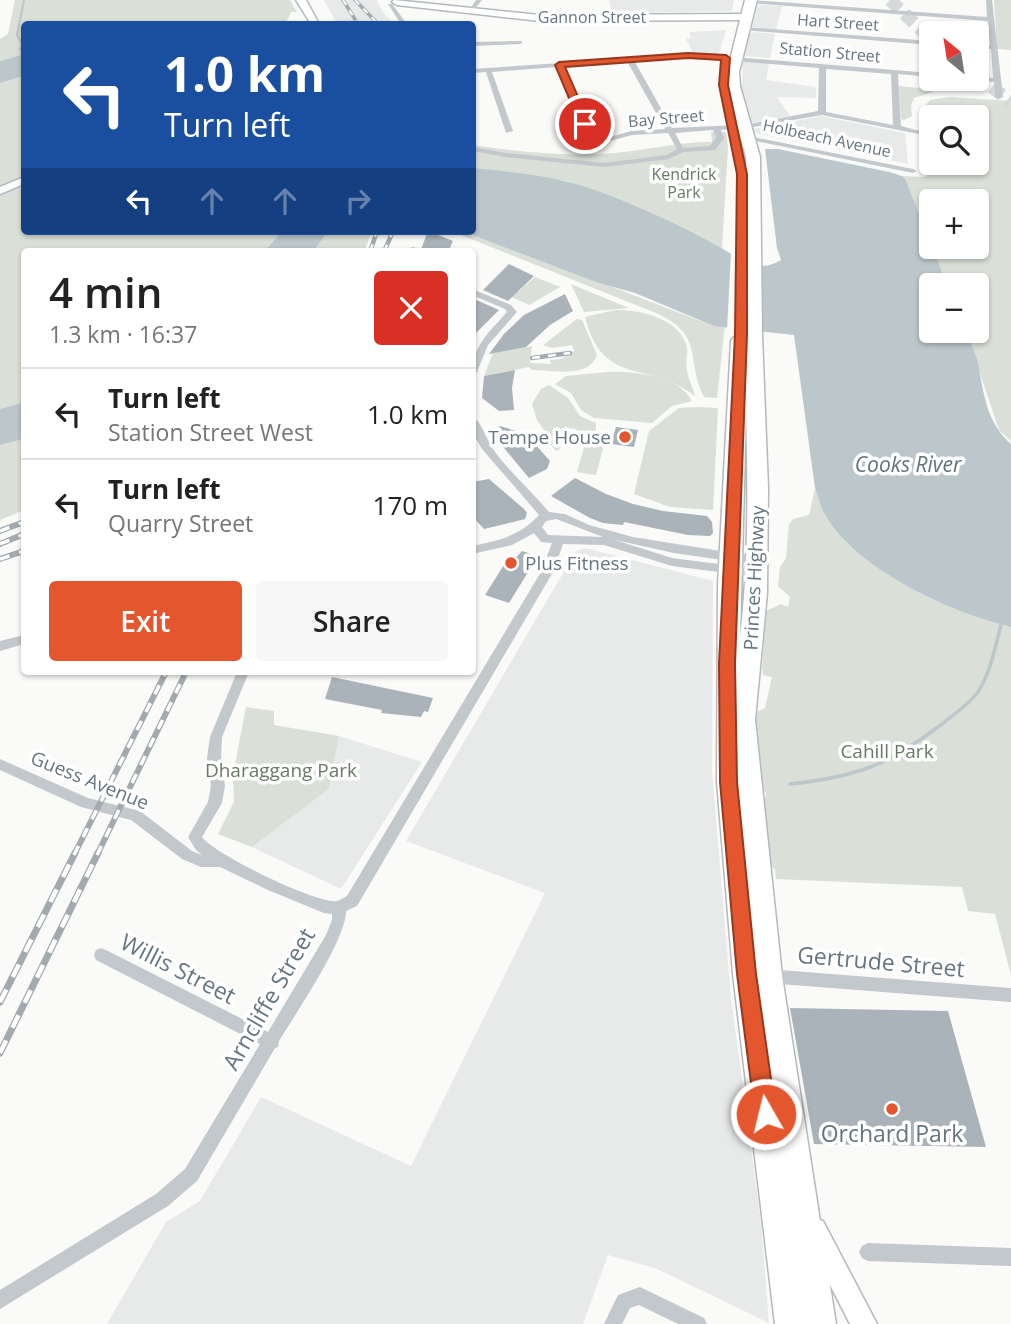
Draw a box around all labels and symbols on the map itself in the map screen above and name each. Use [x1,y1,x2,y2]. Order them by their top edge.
street label: Gannon Street [538,6,647,28]
street label: Hart Street [796,8,880,36]
north arrow [919,21,989,91]
street label: Station Street [779,37,882,67]
pin [555,94,615,154]
street label: Bay Street [627,104,705,132]
street label: Holbeach Avenue [761,114,893,162]
park label: Kendrick Park [651,163,717,203]
place label: Tempe House [488,424,611,450]
marker: Tempe House [617,429,633,445]
water label: Cooks River [855,450,962,478]
street label: Princes Highway [737,504,771,651]
place label: Plus Fitness [525,550,629,576]
marker: Plus Fitness [503,555,519,571]
park label: Cahill Park [840,738,934,764]
street label: Guess Avenue [27,744,153,816]
park label: Dharaggang Park [205,757,357,783]
street label: Arncliffe Street [214,922,322,1075]
street label: Willis Street [115,925,242,1011]
street label: Gertrude Street [796,938,966,984]
position arrow [729,1077,803,1151]
marker: Orchard Park [884,1101,900,1117]
place label: Orchard Park [821,1117,963,1149]

